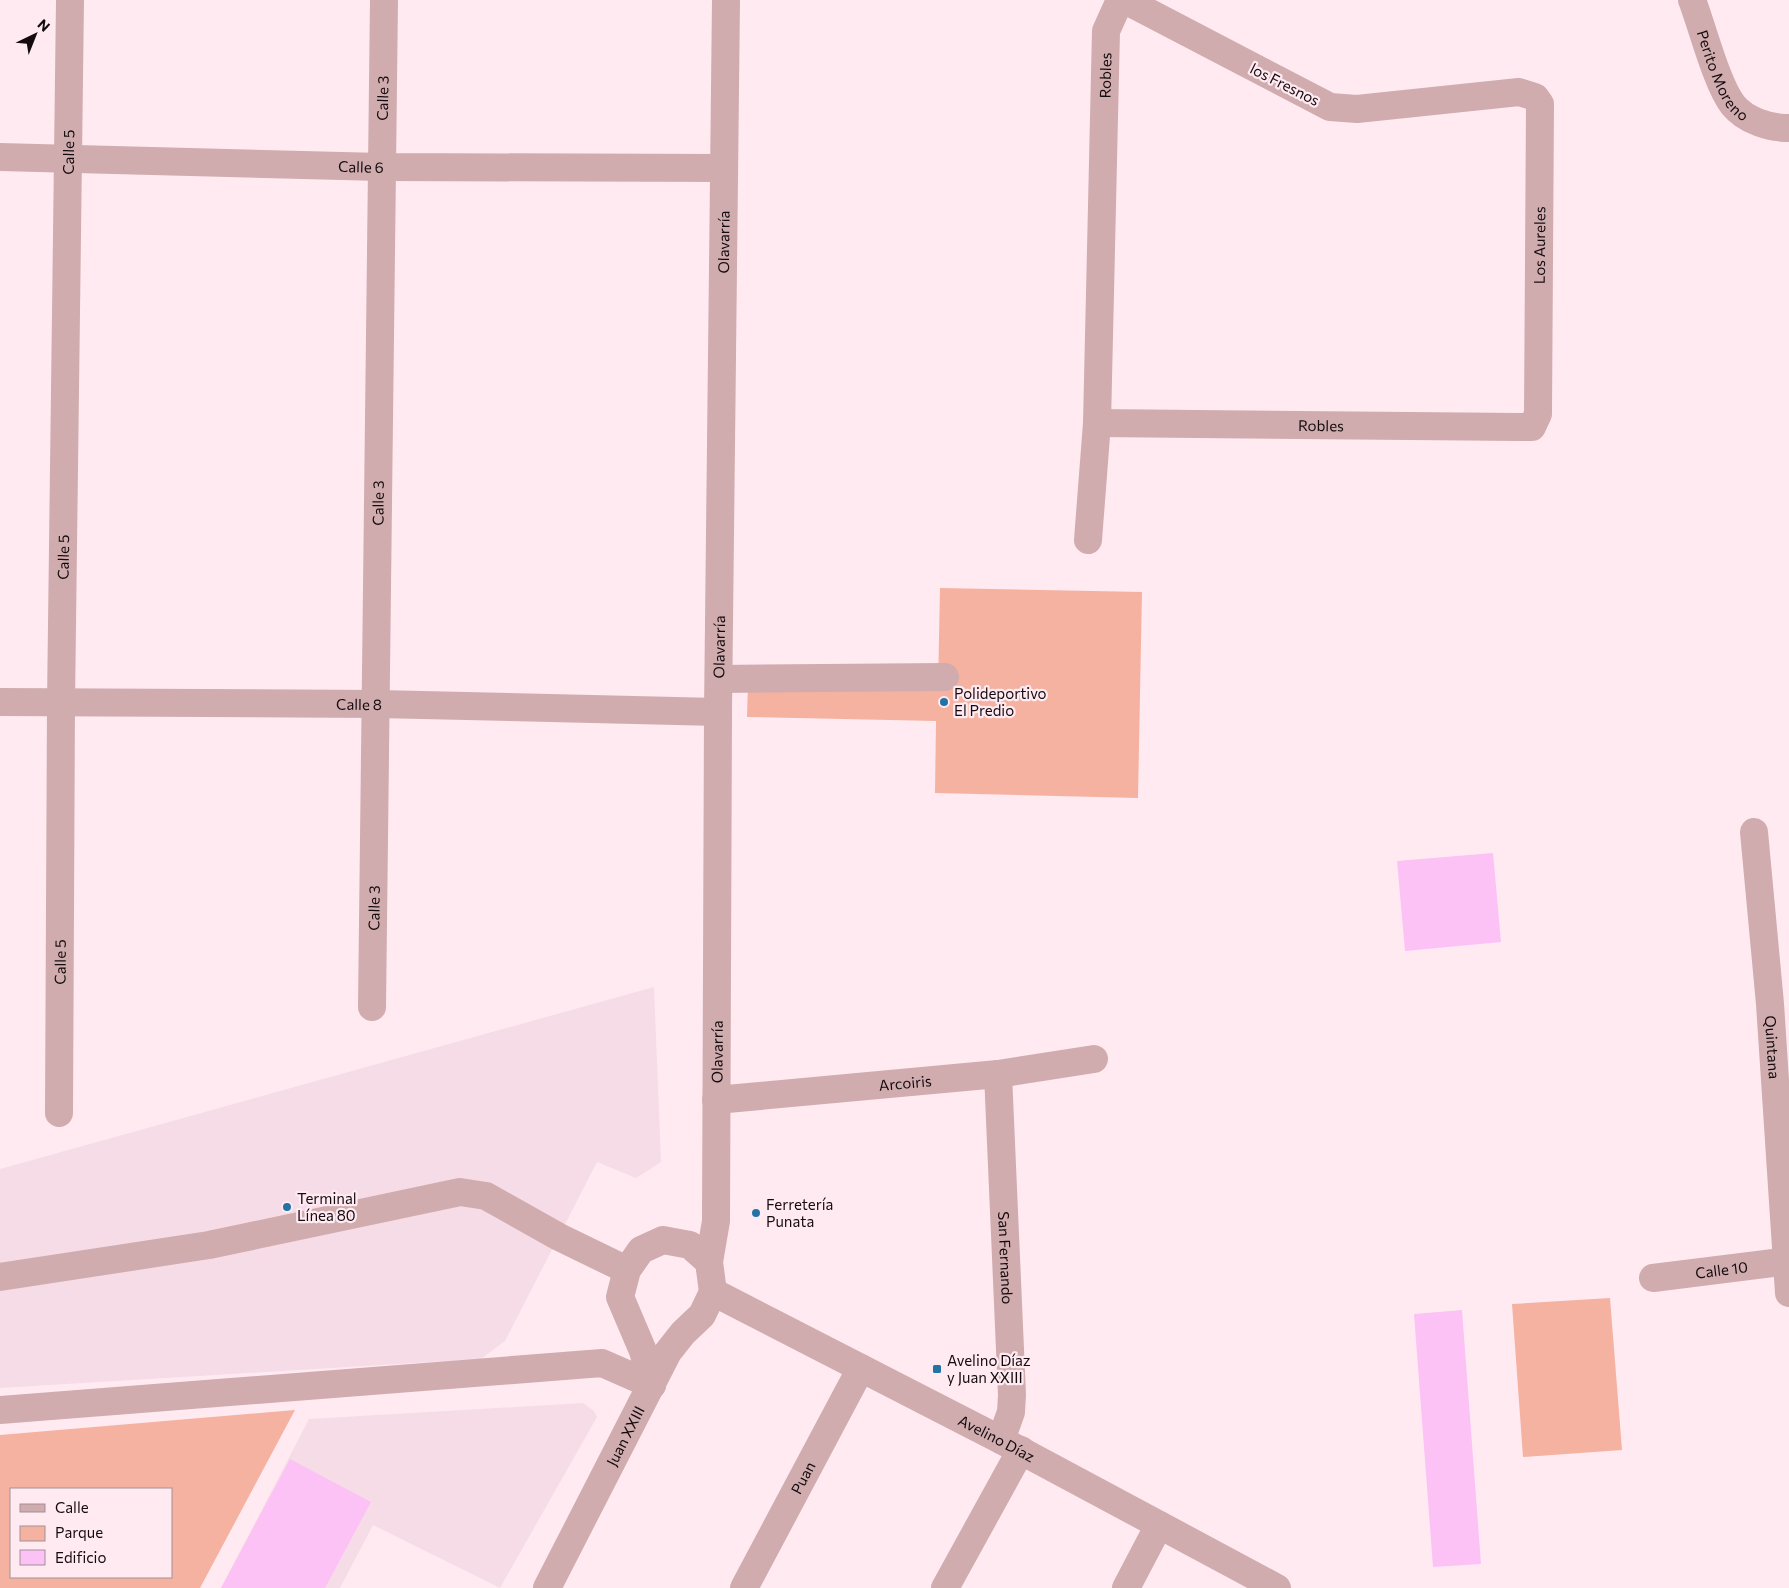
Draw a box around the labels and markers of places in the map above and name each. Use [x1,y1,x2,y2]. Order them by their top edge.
place label: Polideportivo El Predio [954,684,1047,719]
marker: Polideportivo El Predio [938,696,950,708]
place label: Terminal Línea 80 [297,1189,357,1224]
place label: Ferretería Punata [766,1195,833,1230]
marker: Terminal Línea 80 [281,1201,293,1213]
marker: Ferretería Punata [750,1207,762,1219]
place label: Avelino Díaz y Juan XXIII [947,1351,1030,1386]
marker: Avelino Díaz y Juan XXIII [931,1363,943,1375]

